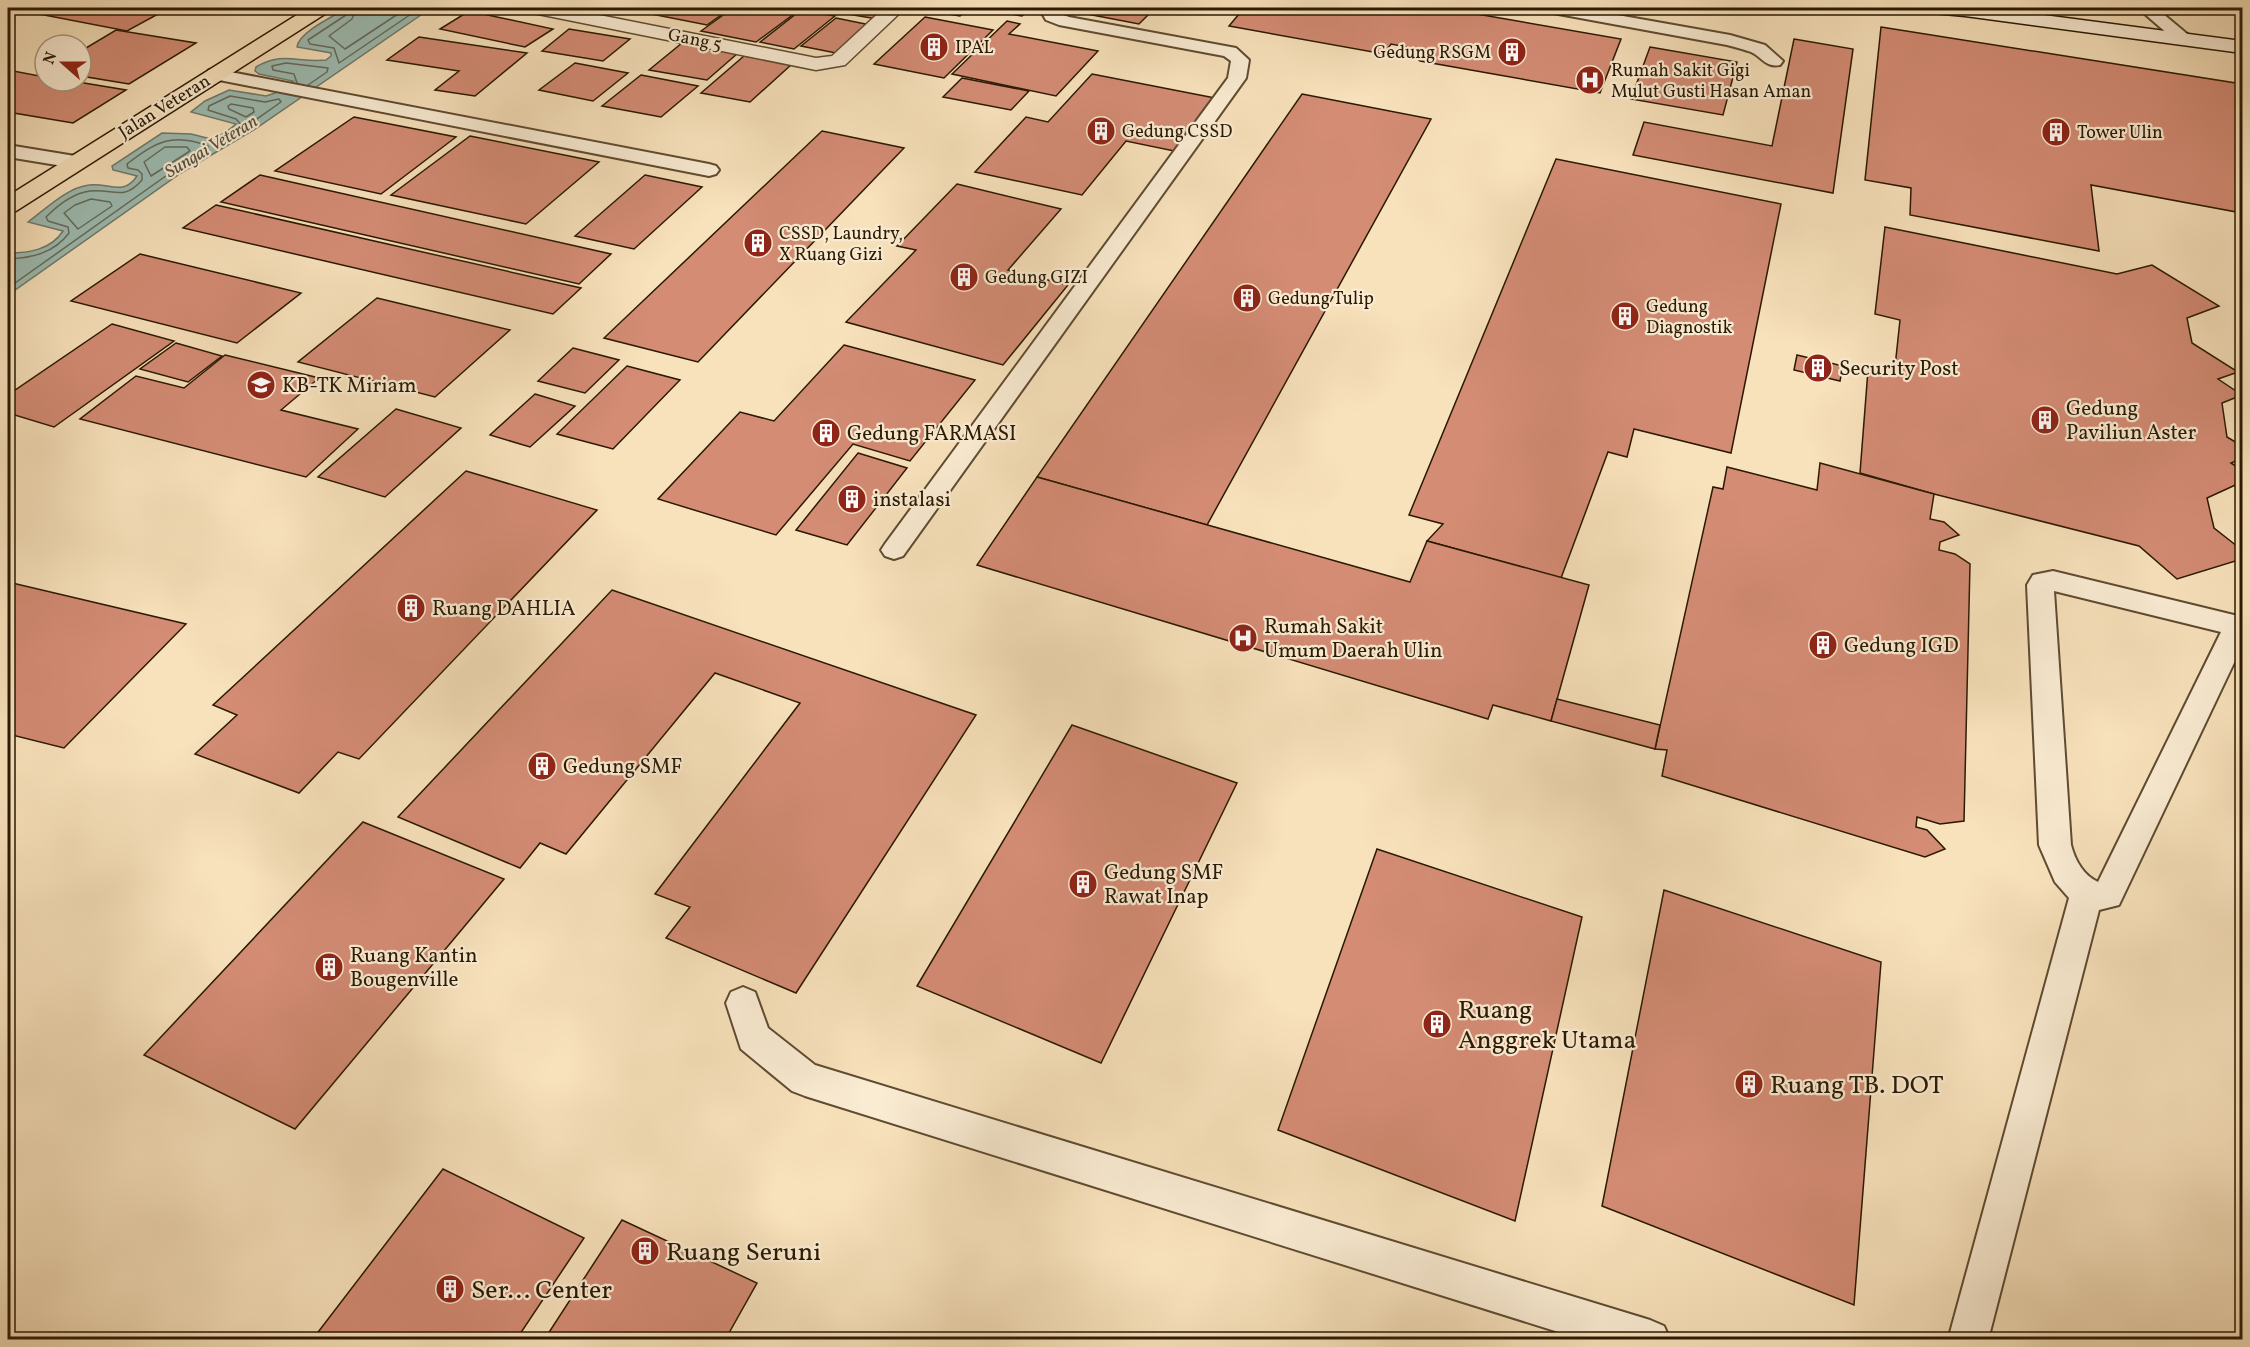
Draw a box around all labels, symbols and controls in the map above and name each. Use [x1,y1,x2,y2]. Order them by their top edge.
street label: Gang 5 [666,23,724,58]
building icon: IPAL [918,31,950,63]
north arrow [33,33,93,93]
place label: IPAL [955,36,994,61]
building icon: Gedung RSGM [1496,36,1528,68]
place label: Gedung RSGM [1373,41,1491,66]
text: N [39,49,63,68]
place label: Rumah Sakit Gigi Mulut Gusti Hasan Aman [1611,59,1811,105]
hospital icon: Rumah Sakit Gigi Mulut Gusti Hasan Aman [1574,64,1606,96]
street label: Jalan Veteran [114,69,216,145]
water label: Sungai Veteran [161,110,263,185]
building icon: Gedung CSSD [1085,115,1117,147]
building icon: Tower Ulin [2040,116,2072,148]
place label: Gedung CSSD [1122,120,1232,145]
place label: Tower Ulin [2077,121,2163,146]
place label: CSSD, Laundry, X Ruang Gizi [779,222,903,268]
building icon: CSSD, Laundry, X Ruang Gizi [742,227,774,259]
building icon: Gedung GIZI [948,261,980,293]
place label: Gedung GIZI [985,266,1088,291]
building icon: Gedung Tulip [1231,282,1263,314]
place label: Gedung Tulip [1268,287,1374,312]
place label: Gedung Diagnostik [1646,295,1732,341]
building icon: Gedung Diagnostik [1609,300,1641,332]
building icon: Security Post [1802,352,1834,384]
place label: Security Post [1839,355,1959,384]
school or university icon: KB-TK Miriam [245,369,277,401]
place label: KB-TK Miriam [282,372,417,401]
place label: Gedung Paviliun Aster [2066,395,2197,448]
building icon: Gedung Paviliun Aster [2029,404,2061,436]
building icon: Gedung FARMASI [810,417,842,449]
place label: Gedung FARMASI [847,420,1017,449]
building icon: instalasi [836,483,868,515]
place label: instalasi [873,486,951,515]
building icon: Ruang DAHLIA [395,592,427,624]
place label: Ruang DAHLIA [432,595,576,624]
place label: Rumah Sakit Umum Daerah Ulin [1264,613,1442,666]
hospital icon: Rumah Sakit Umum Daerah Ulin [1227,622,1259,654]
building icon: Gedung IGD [1807,629,1839,661]
place label: Gedung IGD [1844,632,1959,661]
building icon: Gedung SMF [526,750,558,782]
place label: Gedung SMF [563,753,682,782]
place label: Gedung SMF Rawat Inap [1104,859,1223,912]
building icon: Gedung SMF Rawat Inap [1067,868,1099,900]
place label: Ruang Kantin Bougenville [350,942,478,995]
building icon: Ruang Kantin Bougenville [313,951,345,983]
place label: Ruang Anggrek Utama [1458,993,1637,1059]
building icon: Ruang Anggrek Utama [1421,1008,1453,1040]
building icon: Ruang TB. DOT [1733,1068,1765,1100]
place label: Ruang TB. DOT [1770,1068,1944,1104]
building icon: Ruang Seruni [629,1235,661,1267]
place label: Ruang Seruni [666,1235,821,1271]
building icon: Ser... Center [434,1273,466,1305]
place label: Ser... Center [471,1273,612,1309]

